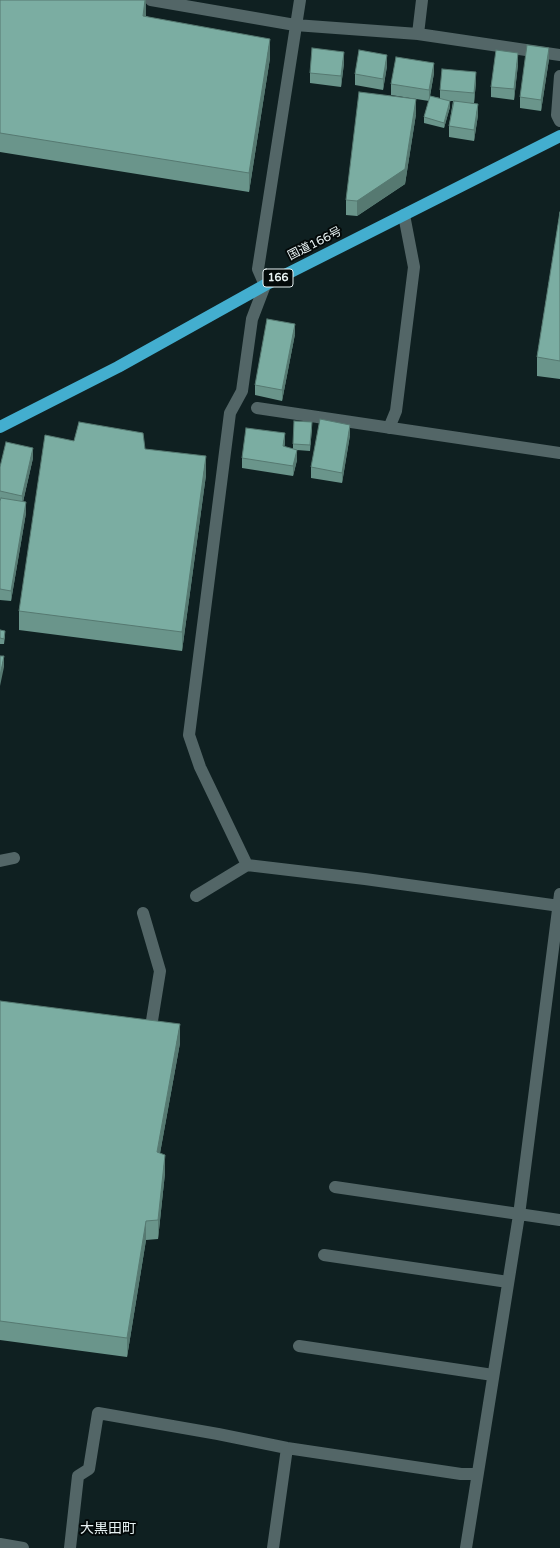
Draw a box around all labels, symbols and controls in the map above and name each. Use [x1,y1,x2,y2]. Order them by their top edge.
street label: 国道166号 [286,224,344,264]
road number: 166 [263,269,293,287]
district label: 大黒田町 [80,1521,136,1537]

